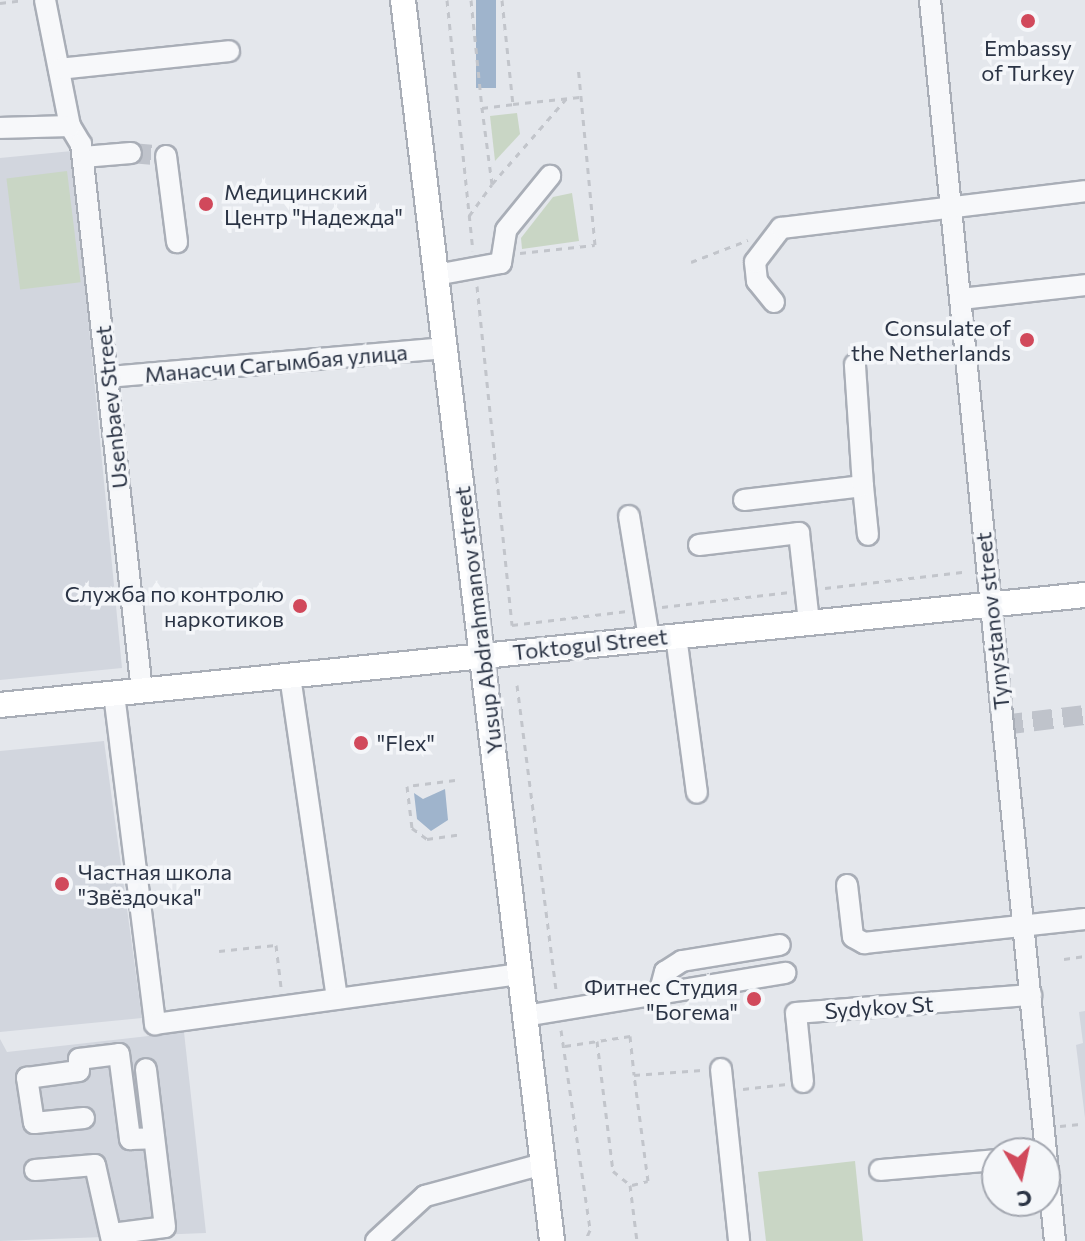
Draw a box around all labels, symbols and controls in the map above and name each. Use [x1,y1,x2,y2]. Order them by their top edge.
marker: Embassy of Turkey [1019,12,1037,30]
place label: Embassy of Turkey [981,34,1075,86]
place label: Медицинский Центр "Надежда" [224,178,403,230]
marker: Медицинский Центр "Надежда" [195,193,217,215]
place label: Consulate of the Netherlands [851,314,1011,366]
street label: Usenbaev Street [89,324,133,490]
marker: Consulate of the Netherlands [1018,331,1036,349]
street label: Манасчи Сагымбая улица [143,338,409,388]
street label: Yusup Abdrahmanov street [448,485,508,755]
street label: Tynystanov street [970,531,1014,711]
place label: Служба по контролю наркотиков [65,580,284,632]
marker: Служба по контролю наркотиков [291,597,309,615]
street label: Toktogul Street [511,623,669,665]
place label: "Flex" [377,730,435,756]
marker: "Flex" [352,734,370,752]
place label: Частная школа "Звёздочка" [78,858,232,910]
marker: Частная школа "Звёздочка" [53,875,71,893]
place label: Фитнес Студия "Богема" [584,973,738,1024]
marker: Фитнес Студия "Богема" [745,990,763,1008]
street label: Sydykov St [824,990,934,1024]
north arrow [981,1137,1061,1217]
text: С [1015,1185,1034,1214]

